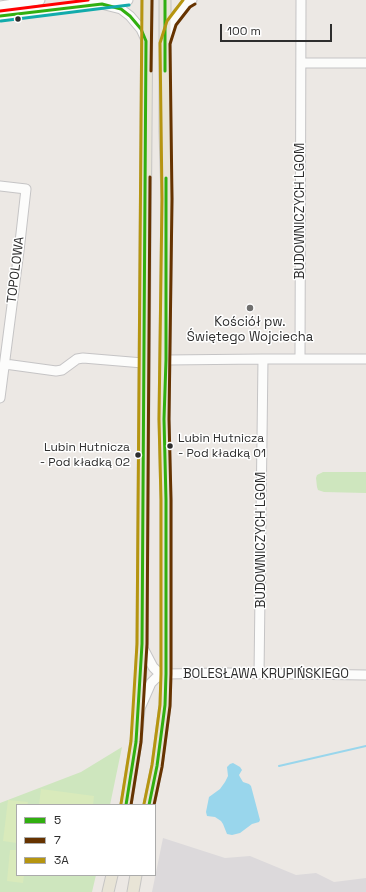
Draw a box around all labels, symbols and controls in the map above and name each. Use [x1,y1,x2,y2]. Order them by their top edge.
unlabelled marker [13,14,23,24]
scale bar [222,16,334,42]
text: 100 m [227,23,261,39]
street label: BUDOWNICZYCH LGOM [292,143,308,279]
street label: TOPOLOWA [4,236,28,304]
marker: Kościół pw. Świętego Wojciecha [245,303,255,313]
place label: Kościół pw. Świętego Wojciecha [187,314,313,345]
place label: Lubin Hutnicza - Pod kładką 01 [178,432,266,460]
place label: Lubin Hutnicza - Pod kładką 02 [40,441,130,469]
marker: Lubin Hutnicza - Pod kładką 01 [165,441,175,451]
marker: Lubin Hutnicza - Pod kładką 02 [133,450,143,460]
street label: BUDOWNICZYCH LGOM [253,472,269,608]
street label: BOLESŁAWA KRUPIŃSKIEGO [183,666,349,682]
legend [16,804,156,876]
text: 5 [54,812,61,828]
text: 7 [54,832,61,848]
text: 3A [54,852,69,868]

